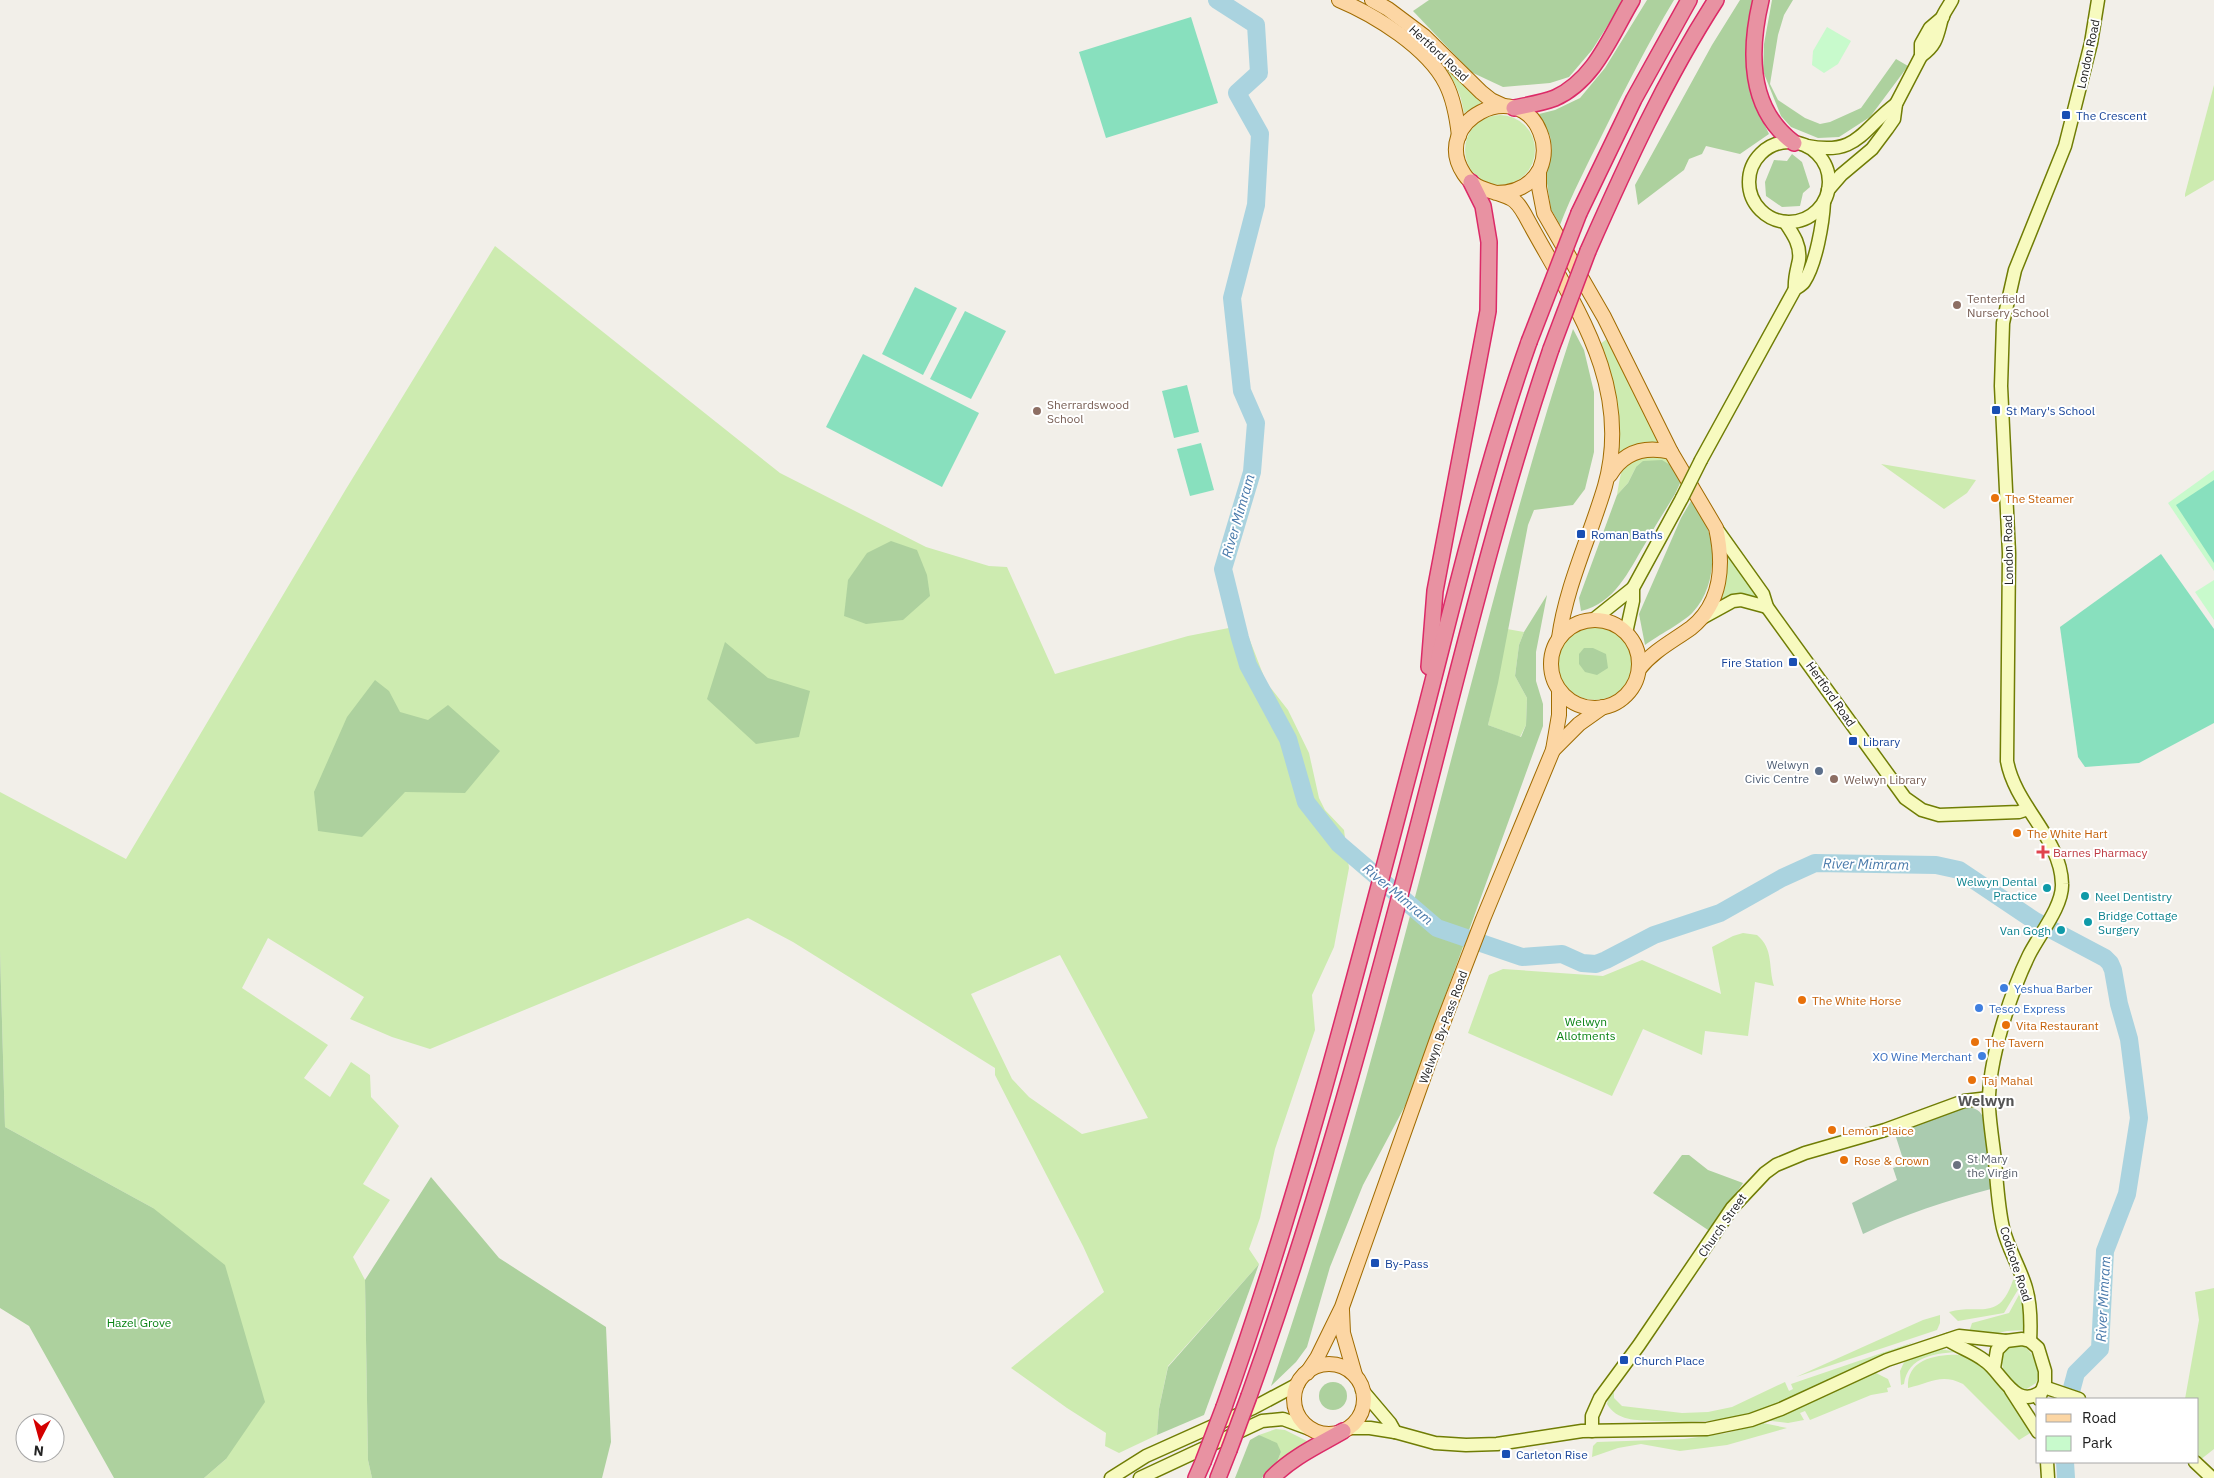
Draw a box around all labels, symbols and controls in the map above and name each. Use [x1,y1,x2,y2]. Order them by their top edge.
street label: London Road [2073,18,2103,90]
street label: Hertford Road [1406,22,1472,84]
place label: The Crescent [2076,108,2147,123]
marker: The Crescent [2060,109,2072,121]
place label: Tenterfield Nursery School [1967,291,2049,320]
marker: Tenterfield Nursery School [1951,299,1963,311]
place label: Sherrardswood School [1047,397,1129,426]
place label: St Mary's School [2006,403,2095,418]
marker: St Mary's School [1990,404,2002,416]
marker: Sherrardswood School [1031,405,1043,417]
water label: River Mimram [1217,472,1259,560]
place label: The Steamer [2005,491,2074,506]
marker: The Steamer [1989,492,2001,504]
street label: London Road [2000,515,2016,585]
place label: Roman Baths [1591,527,1663,542]
marker: Roman Baths [1575,528,1587,540]
place label: Fire Station [1721,655,1783,670]
marker: Fire Station [1787,656,1799,668]
street label: Hertford Road [1803,659,1859,729]
place label: Library [1863,734,1900,749]
marker: Library [1847,735,1859,747]
place label: Welwyn Civic Centre [1745,757,1809,786]
marker: Welwyn Civic Centre [1813,765,1825,777]
place label: Welwyn Library [1844,772,1926,787]
marker: Welwyn Library [1828,773,1840,785]
place label: The White Hart [2027,826,2108,841]
marker: The White Hart [2011,827,2023,839]
place label: Barnes Pharmacy [2053,845,2148,860]
marker: Barnes Pharmacy [2037,846,2049,858]
water label: River Mimram [1823,854,1909,874]
water label: River Mimram [1359,859,1437,929]
place label: Welwyn Dental Practice [1957,874,2037,903]
marker: Welwyn Dental Practice [2041,882,2053,894]
place label: Neel Dentistry [2095,889,2172,904]
marker: Neel Dentistry [2079,890,2091,902]
place label: Bridge Cottage Surgery [2098,908,2178,937]
marker: Bridge Cottage Surgery [2082,916,2094,928]
place label: Van Gogh [2000,923,2051,938]
marker: Van Gogh [2055,924,2067,936]
street label: Welwyn By-Pass Road [1416,968,1470,1086]
place label: Yeshua Barber [2014,981,2093,996]
marker: Yeshua Barber [1998,982,2010,994]
place label: The White Horse [1812,993,1902,1008]
marker: The White Horse [1796,994,1808,1006]
place label: Tesco Express [1989,1001,2066,1016]
marker: Tesco Express [1973,1002,1985,1014]
park label: Welwyn Allotments [1556,1014,1616,1043]
place label: Vita Restaurant [2016,1018,2099,1033]
marker: Vita Restaurant [2000,1019,2012,1031]
place label: The Tavern [1985,1035,2044,1050]
marker: The Tavern [1969,1036,1981,1048]
place label: XO Wine Merchant [1873,1049,1972,1064]
marker: XO Wine Merchant [1976,1050,1988,1062]
place label: Taj Mahal [1982,1073,2033,1088]
marker: Taj Mahal [1966,1074,1978,1086]
district label: Welwyn [1958,1091,2014,1110]
place label: Lemon Plaice [1842,1123,1914,1138]
marker: Lemon Plaice [1826,1124,1838,1136]
place label: St Mary the Virgin [1967,1151,2018,1180]
place label: Rose & Crown [1854,1153,1929,1168]
marker: Rose & Crown [1838,1154,1850,1166]
marker: St Mary the Virgin [1951,1159,1963,1171]
street label: Church Street [1695,1190,1749,1260]
street label: Codicote Road [1997,1225,2035,1303]
water label: River Mimram [2092,1255,2114,1343]
place label: By-Pass [1385,1256,1429,1271]
marker: By-Pass [1369,1257,1381,1269]
park label: Hazel Grove [107,1315,172,1330]
place label: Church Place [1634,1353,1705,1368]
marker: Church Place [1618,1354,1630,1366]
legend [2036,1398,2199,1463]
text: Road [2082,1408,2117,1427]
north arrow [15,1413,65,1463]
text: Park [2082,1433,2112,1452]
text: N [33,1441,45,1460]
place label: Carleton Rise [1516,1447,1588,1462]
marker: Carleton Rise [1500,1448,1512,1460]

